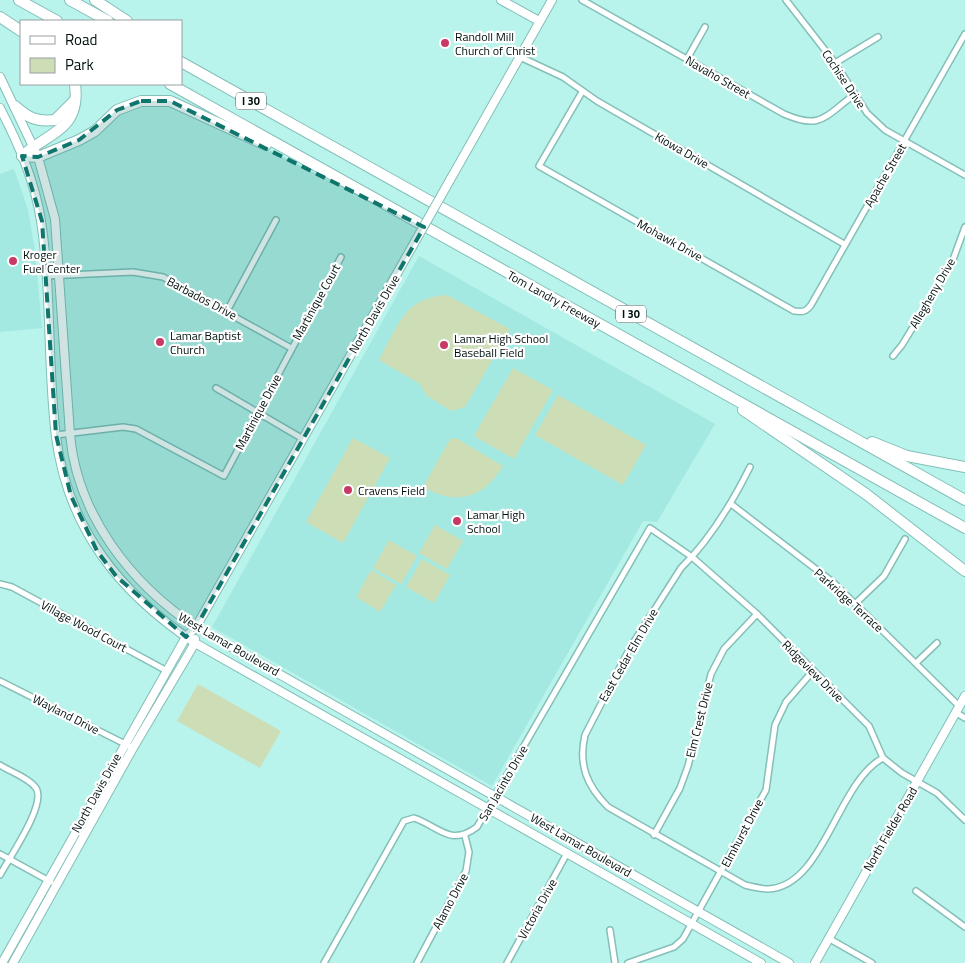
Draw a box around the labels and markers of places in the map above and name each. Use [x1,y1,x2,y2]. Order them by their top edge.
place label: Randoll Mill Church of Christ [455,27,536,60]
marker: Randoll Mill Church of Christ [439,37,451,49]
place label: Kroger Fuel Center [23,245,80,278]
marker: Kroger Fuel Center [7,255,19,267]
place label: Lamar Baptist Church [170,326,242,359]
place label: Lamar High School Baseball Field [454,329,548,362]
marker: Lamar Baptist Church [154,336,166,348]
marker: Lamar High School Baseball Field [438,339,450,351]
place label: Cravens Field [358,481,425,500]
marker: Cravens Field [342,484,354,496]
place label: Lamar High School [467,505,525,538]
marker: Lamar High School [451,515,463,527]

